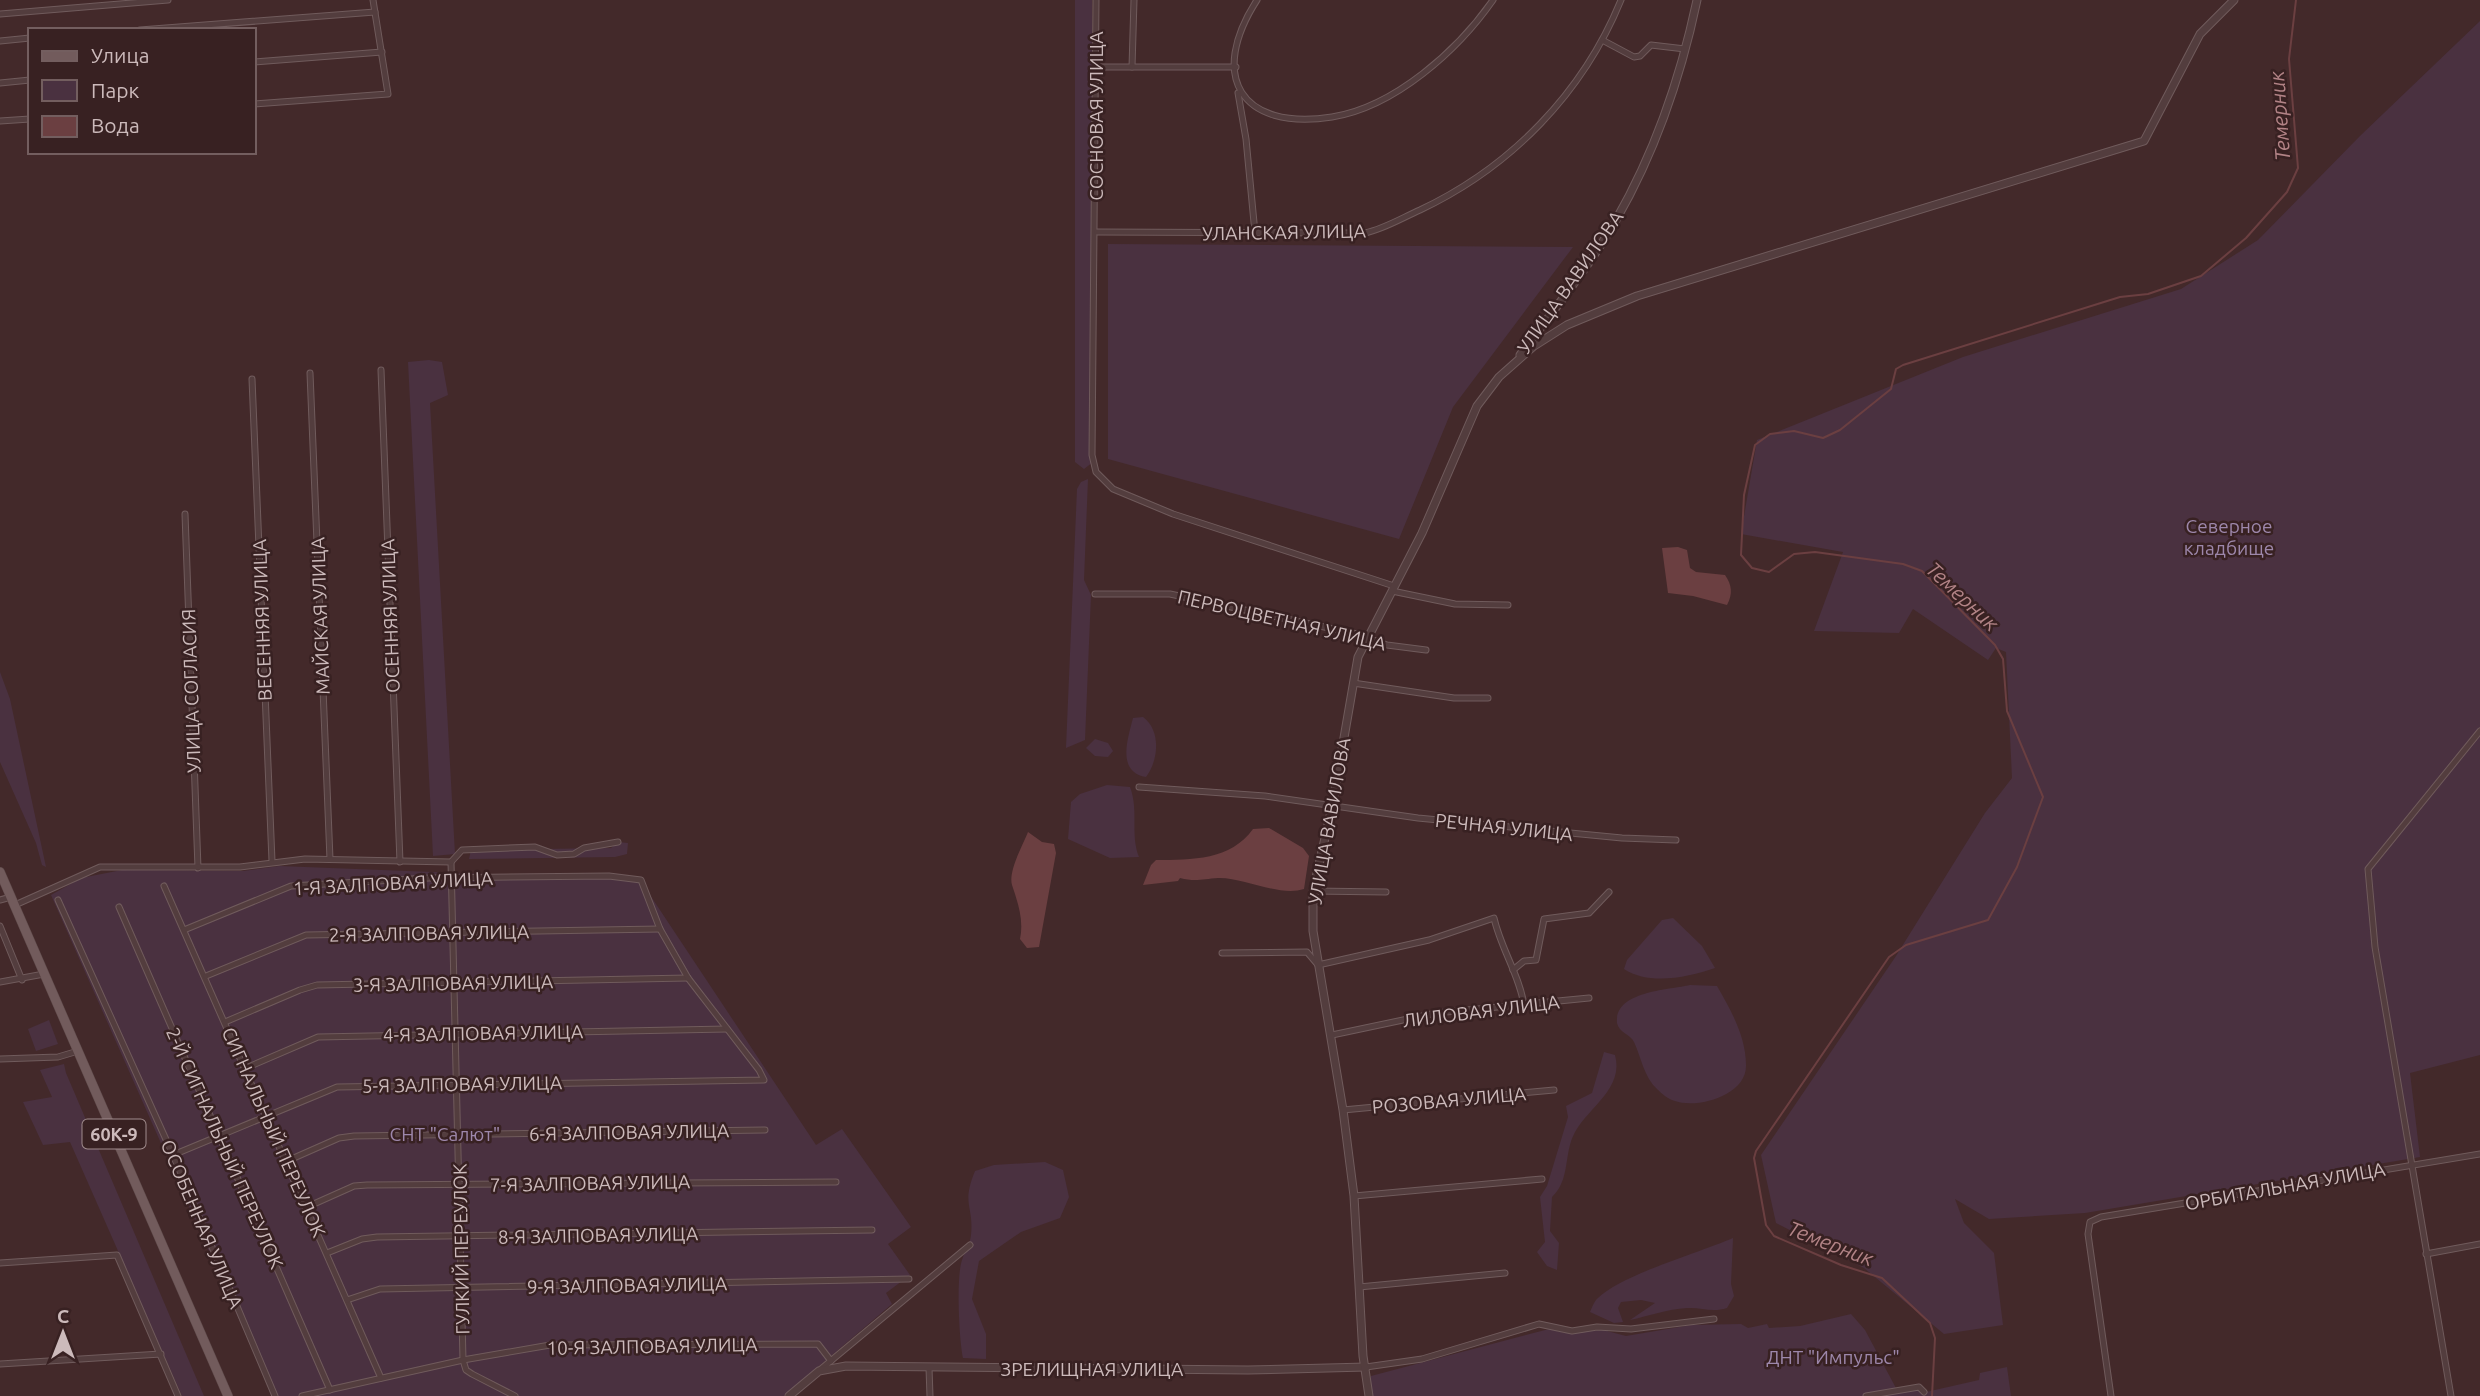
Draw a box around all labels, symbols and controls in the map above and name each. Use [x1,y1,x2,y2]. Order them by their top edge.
legend [28,28,256,154]
street label: СОСНОВАЯ УЛИЦА [1085,31,1107,201]
text: Улица [91,43,149,67]
water label: Темерник [2264,70,2294,162]
text: Парк [91,78,140,102]
text: Вода [91,113,140,137]
street label: УЛИЦА ВАВИЛОВА [1512,206,1628,358]
street label: УЛАНСКАЯ УЛИЦА [1202,220,1367,244]
park label: Северное кладбище [2184,515,2274,559]
street label: МАЙСКАЯ УЛИЦА [306,536,334,695]
street label: ВЕСЕННЯЯ УЛИЦА [248,538,276,701]
street label: ОСЕННЯЯ УЛИЦА [376,538,404,693]
water label: Темерник [1922,556,2004,636]
street label: ПЕРВОЦВЕТНАЯ УЛИЦА [1176,585,1389,655]
street label: УЛИЦА СОГЛАСИЯ [177,609,205,773]
street label: УЛИЦА ВАВИЛОВА [1303,735,1355,906]
street label: РЕЧНАЯ УЛИЦА [1434,809,1575,845]
street label: 1-Я ЗАЛПОВАЯ УЛИЦА [292,867,494,899]
street label: 2-Я ЗАЛПОВАЯ УЛИЦА [329,920,530,946]
street label: 3-Я ЗАЛПОВАЯ УЛИЦА [353,970,554,996]
street label: ЛИЛОВАЯ УЛИЦА [1401,990,1561,1032]
street label: 4-Я ЗАЛПОВАЯ УЛИЦА [383,1020,584,1046]
street label: 2-Й СИГНАЛЬНЫЙ ПЕРЕУЛОК [162,1024,288,1272]
street label: СИГНАЛЬНЫЙ ПЕРЕУЛОК [218,1024,330,1241]
street label: 5-Я ЗАЛПОВАЯ УЛИЦА [362,1071,563,1097]
street label: РОЗОВАЯ УЛИЦА [1371,1082,1528,1118]
street label: 6-Я ЗАЛПОВАЯ УЛИЦА [529,1119,730,1145]
road number: 60К-9 [82,1120,146,1148]
park label: СНТ "Салют" [390,1123,500,1145]
street label: ОСОБЕННАЯ УЛИЦА [156,1136,248,1312]
street label: ОРБИТАЛЬНАЯ УЛИЦА [2183,1157,2388,1214]
street label: ГУЛКИЙ ПЕРЕУЛОК [449,1163,473,1335]
street label: 7-Я ЗАЛПОВАЯ УЛИЦА [490,1170,691,1196]
water label: Темерник [1785,1216,1878,1270]
street label: 8-Я ЗАЛПОВАЯ УЛИЦА [498,1222,699,1248]
street label: 9-Я ЗАЛПОВАЯ УЛИЦА [527,1272,728,1298]
north arrow [28,1298,98,1368]
text: С [57,1305,69,1327]
street label: 10-Я ЗАЛПОВАЯ УЛИЦА [546,1333,758,1359]
park label: ДНТ "Импульс" [1766,1346,1900,1368]
street label: ЗРЕЛИЩНАЯ УЛИЦА [1001,1358,1184,1380]

